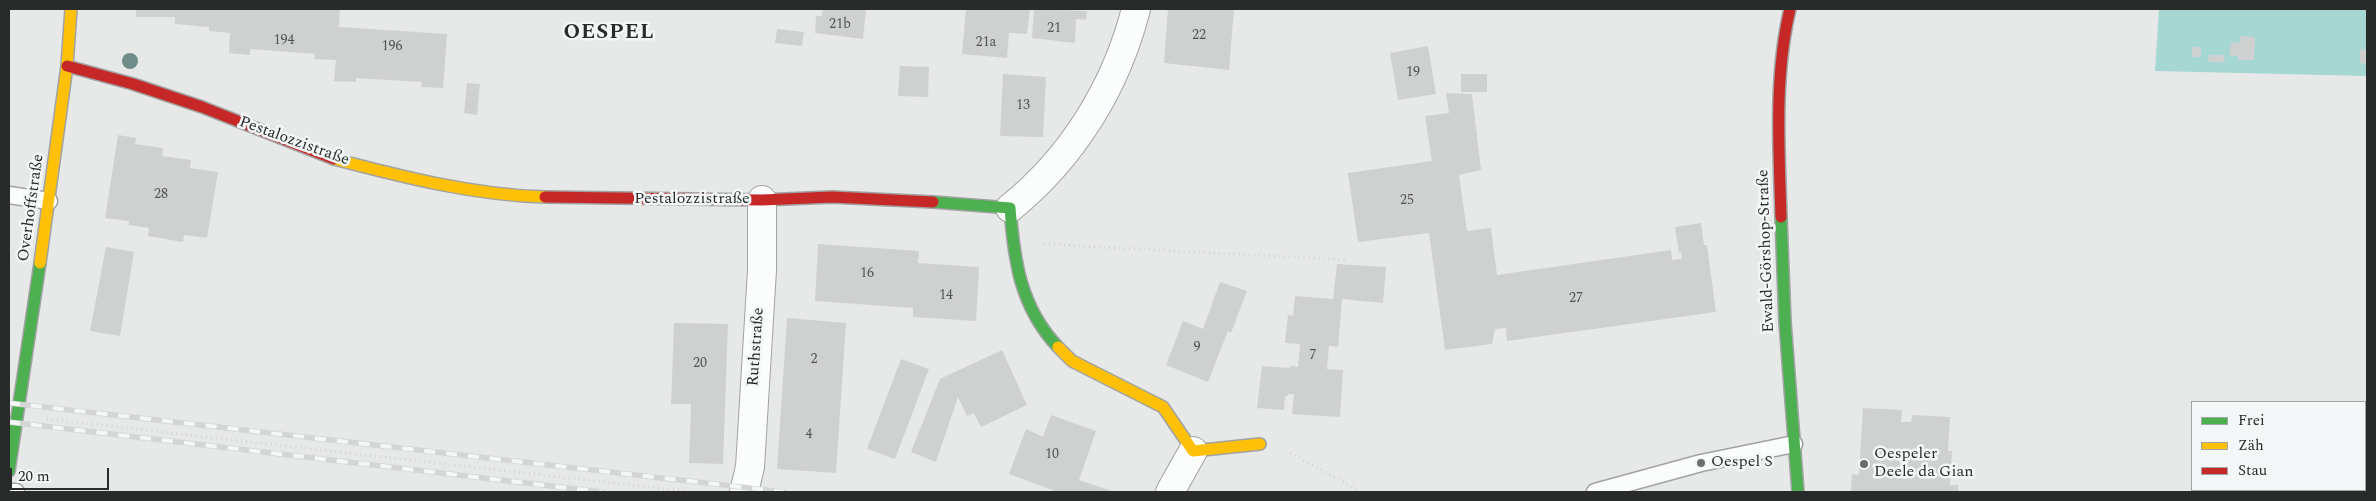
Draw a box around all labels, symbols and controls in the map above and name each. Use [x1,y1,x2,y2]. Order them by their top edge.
house number: 21b [829,17,851,33]
district label: OESPEL [563,21,655,47]
house number: 21 [1047,21,1061,37]
house number: 22 [1192,28,1206,44]
house number: 194 [274,33,294,49]
house number: 21a [976,35,996,51]
house number: 196 [382,39,402,55]
house number: 19 [1406,65,1420,81]
house number: 13 [1016,98,1030,114]
street label: Pestalozzistraße [236,113,352,171]
street label: Overhoffstraße [15,153,49,263]
street label: Ewald-Görshop-Straße [1755,169,1779,333]
house number: 28 [154,187,168,203]
street label: Pestalozzistraße [634,190,750,210]
house number: 25 [1400,193,1414,209]
house number: 16 [860,266,874,282]
house number: 14 [939,288,953,304]
house number: 27 [1569,291,1583,307]
street label: Ruthstraße [745,307,769,387]
house number: 9 [1194,340,1200,356]
house number: 7 [1310,348,1316,364]
house number: 2 [811,352,817,368]
house number: 20 [693,356,707,372]
legend [2191,401,2366,491]
text: Frei [2238,409,2265,432]
house number: 4 [806,427,812,443]
text: Zäh [2238,434,2264,457]
place label: Oespeler Deele da Gian [1874,445,1974,483]
house number: 10 [1045,447,1059,463]
place label: Oespel S [1711,453,1773,473]
marker: Oespel S [1695,457,1707,469]
scale bar [12,458,111,490]
marker: Oespeler Deele da Gian [1858,458,1870,470]
text: Stau [2238,459,2267,482]
text: 20 m [18,465,50,488]

